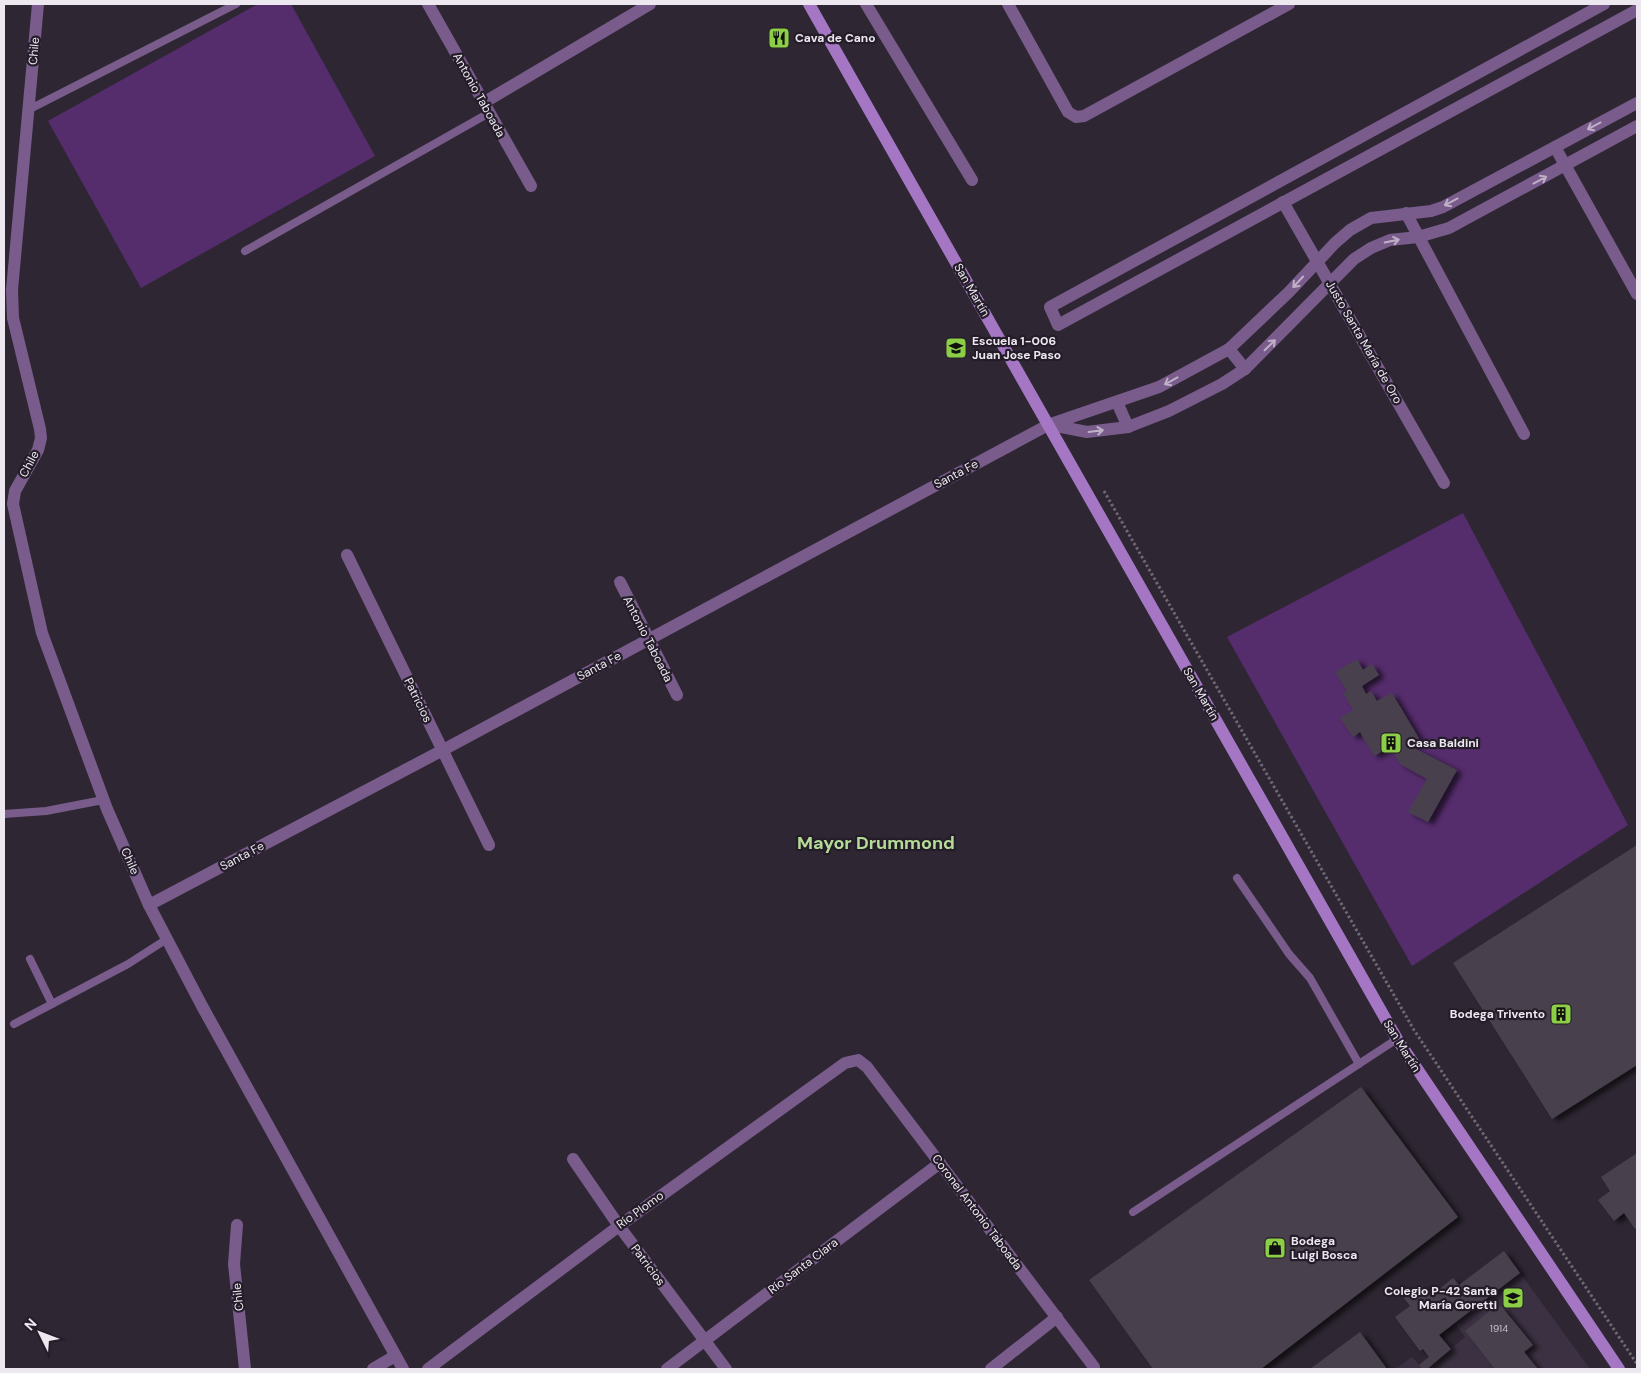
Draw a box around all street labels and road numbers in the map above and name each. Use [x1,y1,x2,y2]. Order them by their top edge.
street label: Chile [25,36,43,66]
street label: Antonio Taboada [449,50,509,140]
street label: San Martín [950,260,994,320]
street label: Justo Santa María de Oro [1322,277,1406,407]
street label: Chile [15,448,43,480]
street label: Santa Fe [931,456,981,492]
street label: Antonio Taboada [619,593,677,685]
street label: Santa Fe [574,648,624,684]
street label: San Martín [1179,664,1223,724]
street label: Patricios [400,675,436,725]
street label: Santa Fe [217,838,267,874]
street label: Chile [117,845,143,877]
street label: San Martín [1380,1017,1424,1075]
street label: Coronel Antonio Taboada [928,1151,1026,1273]
street label: Río Plomo [613,1187,667,1233]
street label: Río Santa Clara [765,1234,841,1298]
street label: Patricios [627,1241,669,1289]
street label: Chile [229,1282,247,1312]

